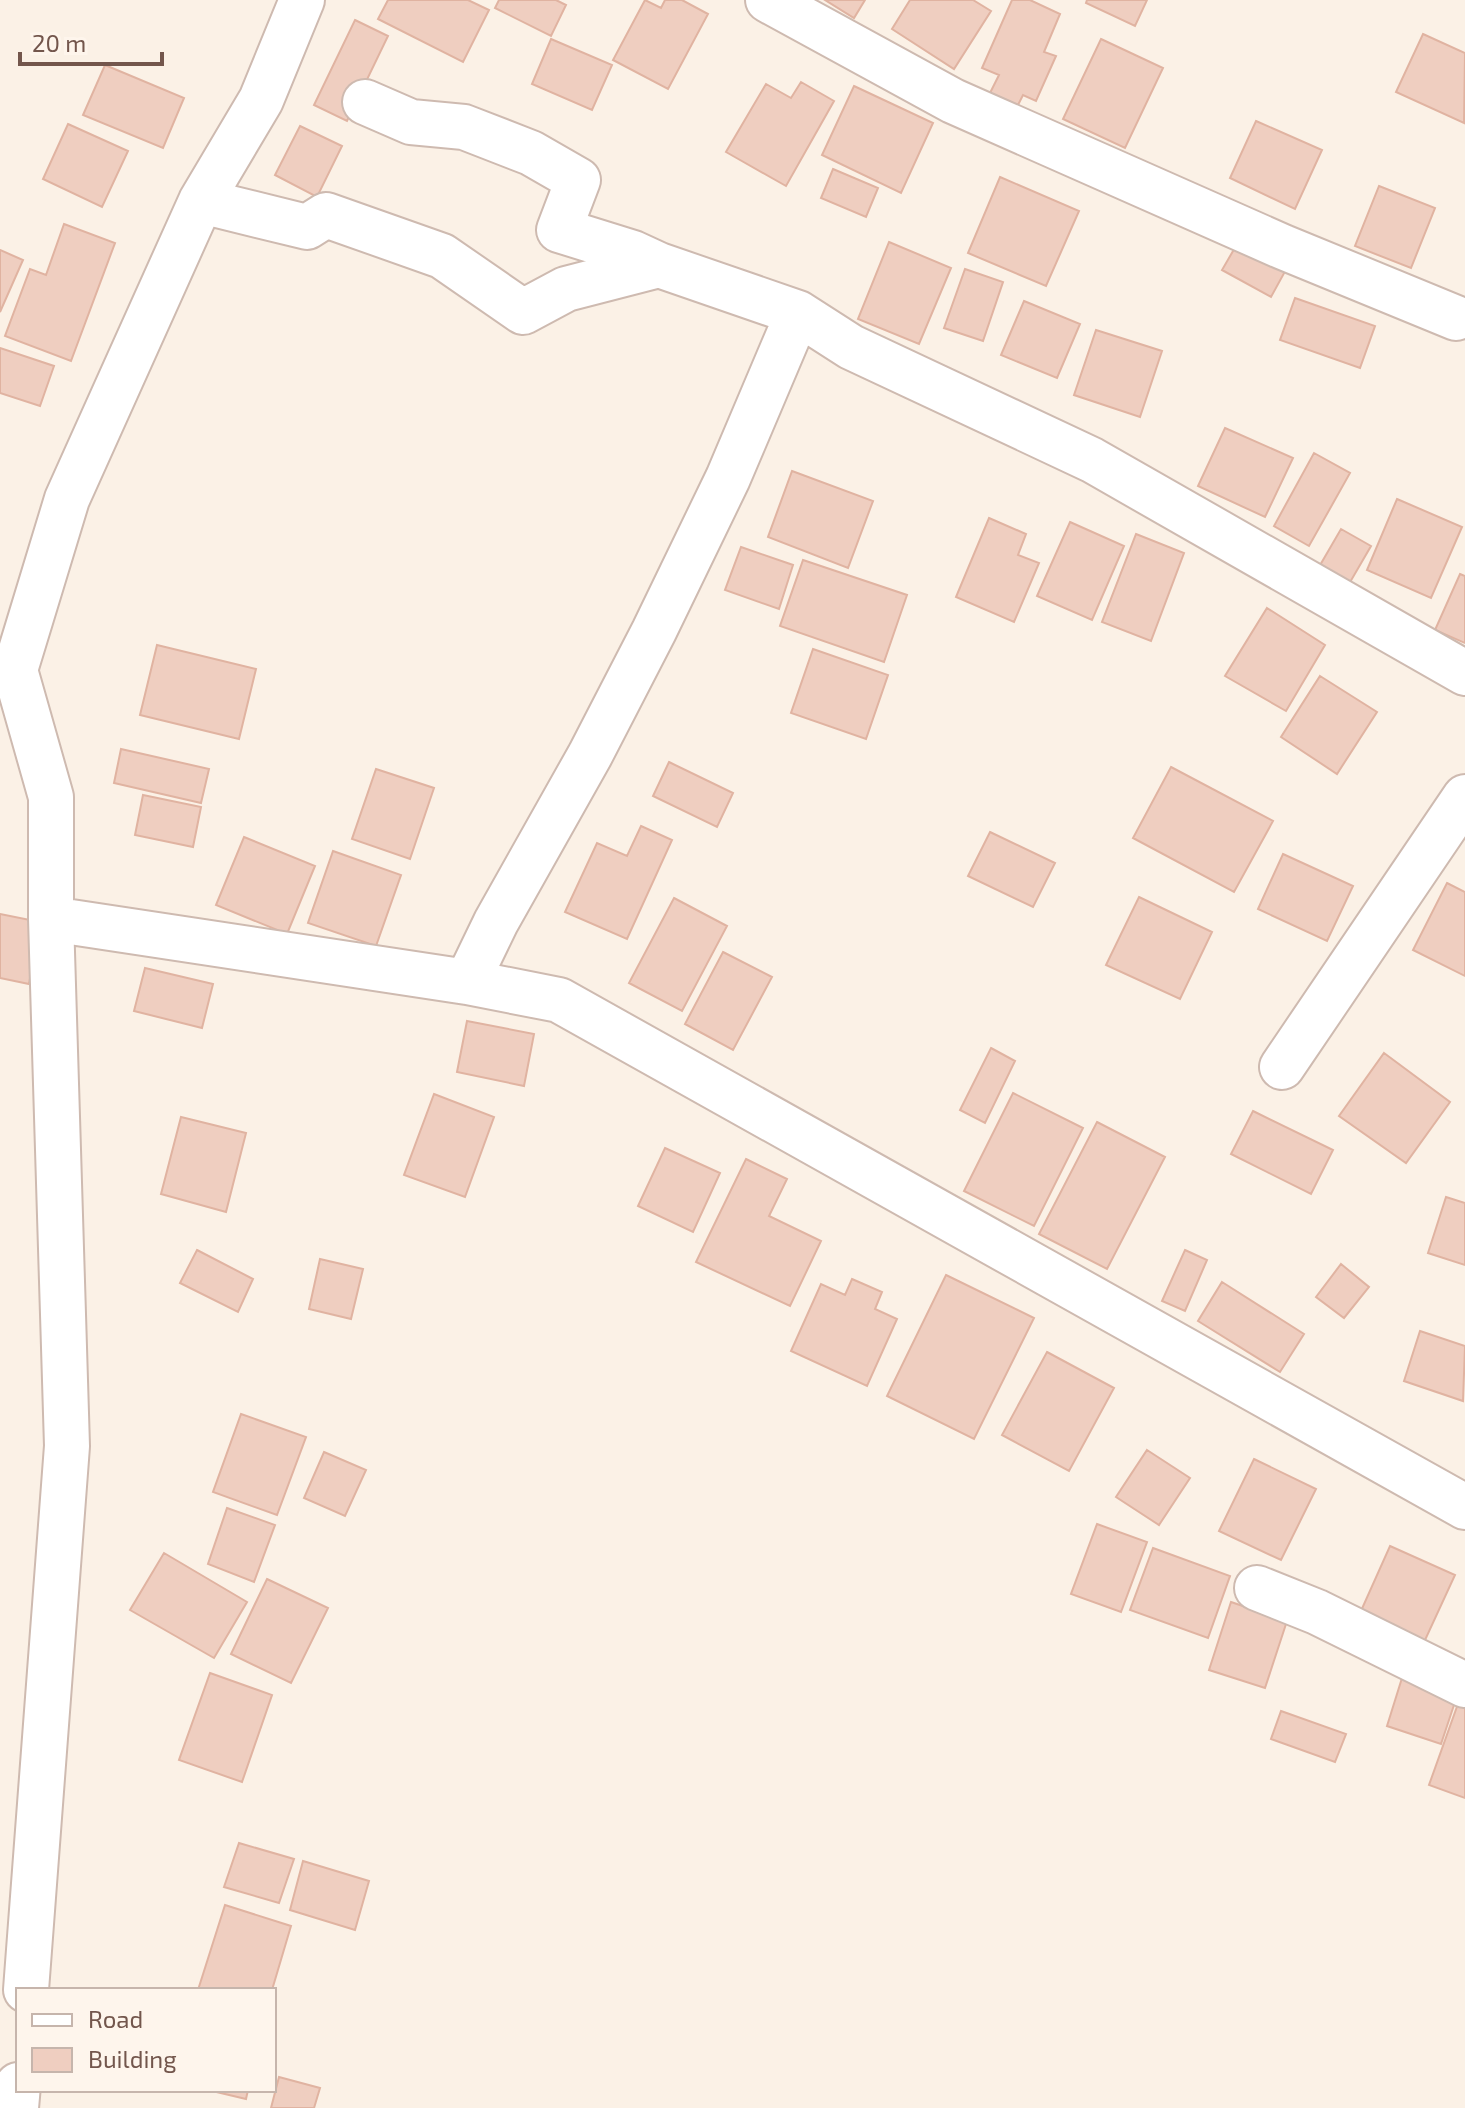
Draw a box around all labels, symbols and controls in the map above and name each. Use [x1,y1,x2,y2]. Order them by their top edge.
scale bar [20,16,162,66]
text: 20 m [32,28,86,57]
legend [16,1988,276,2092]
text: Road [88,2004,143,2033]
text: Building [88,2044,177,2073]

